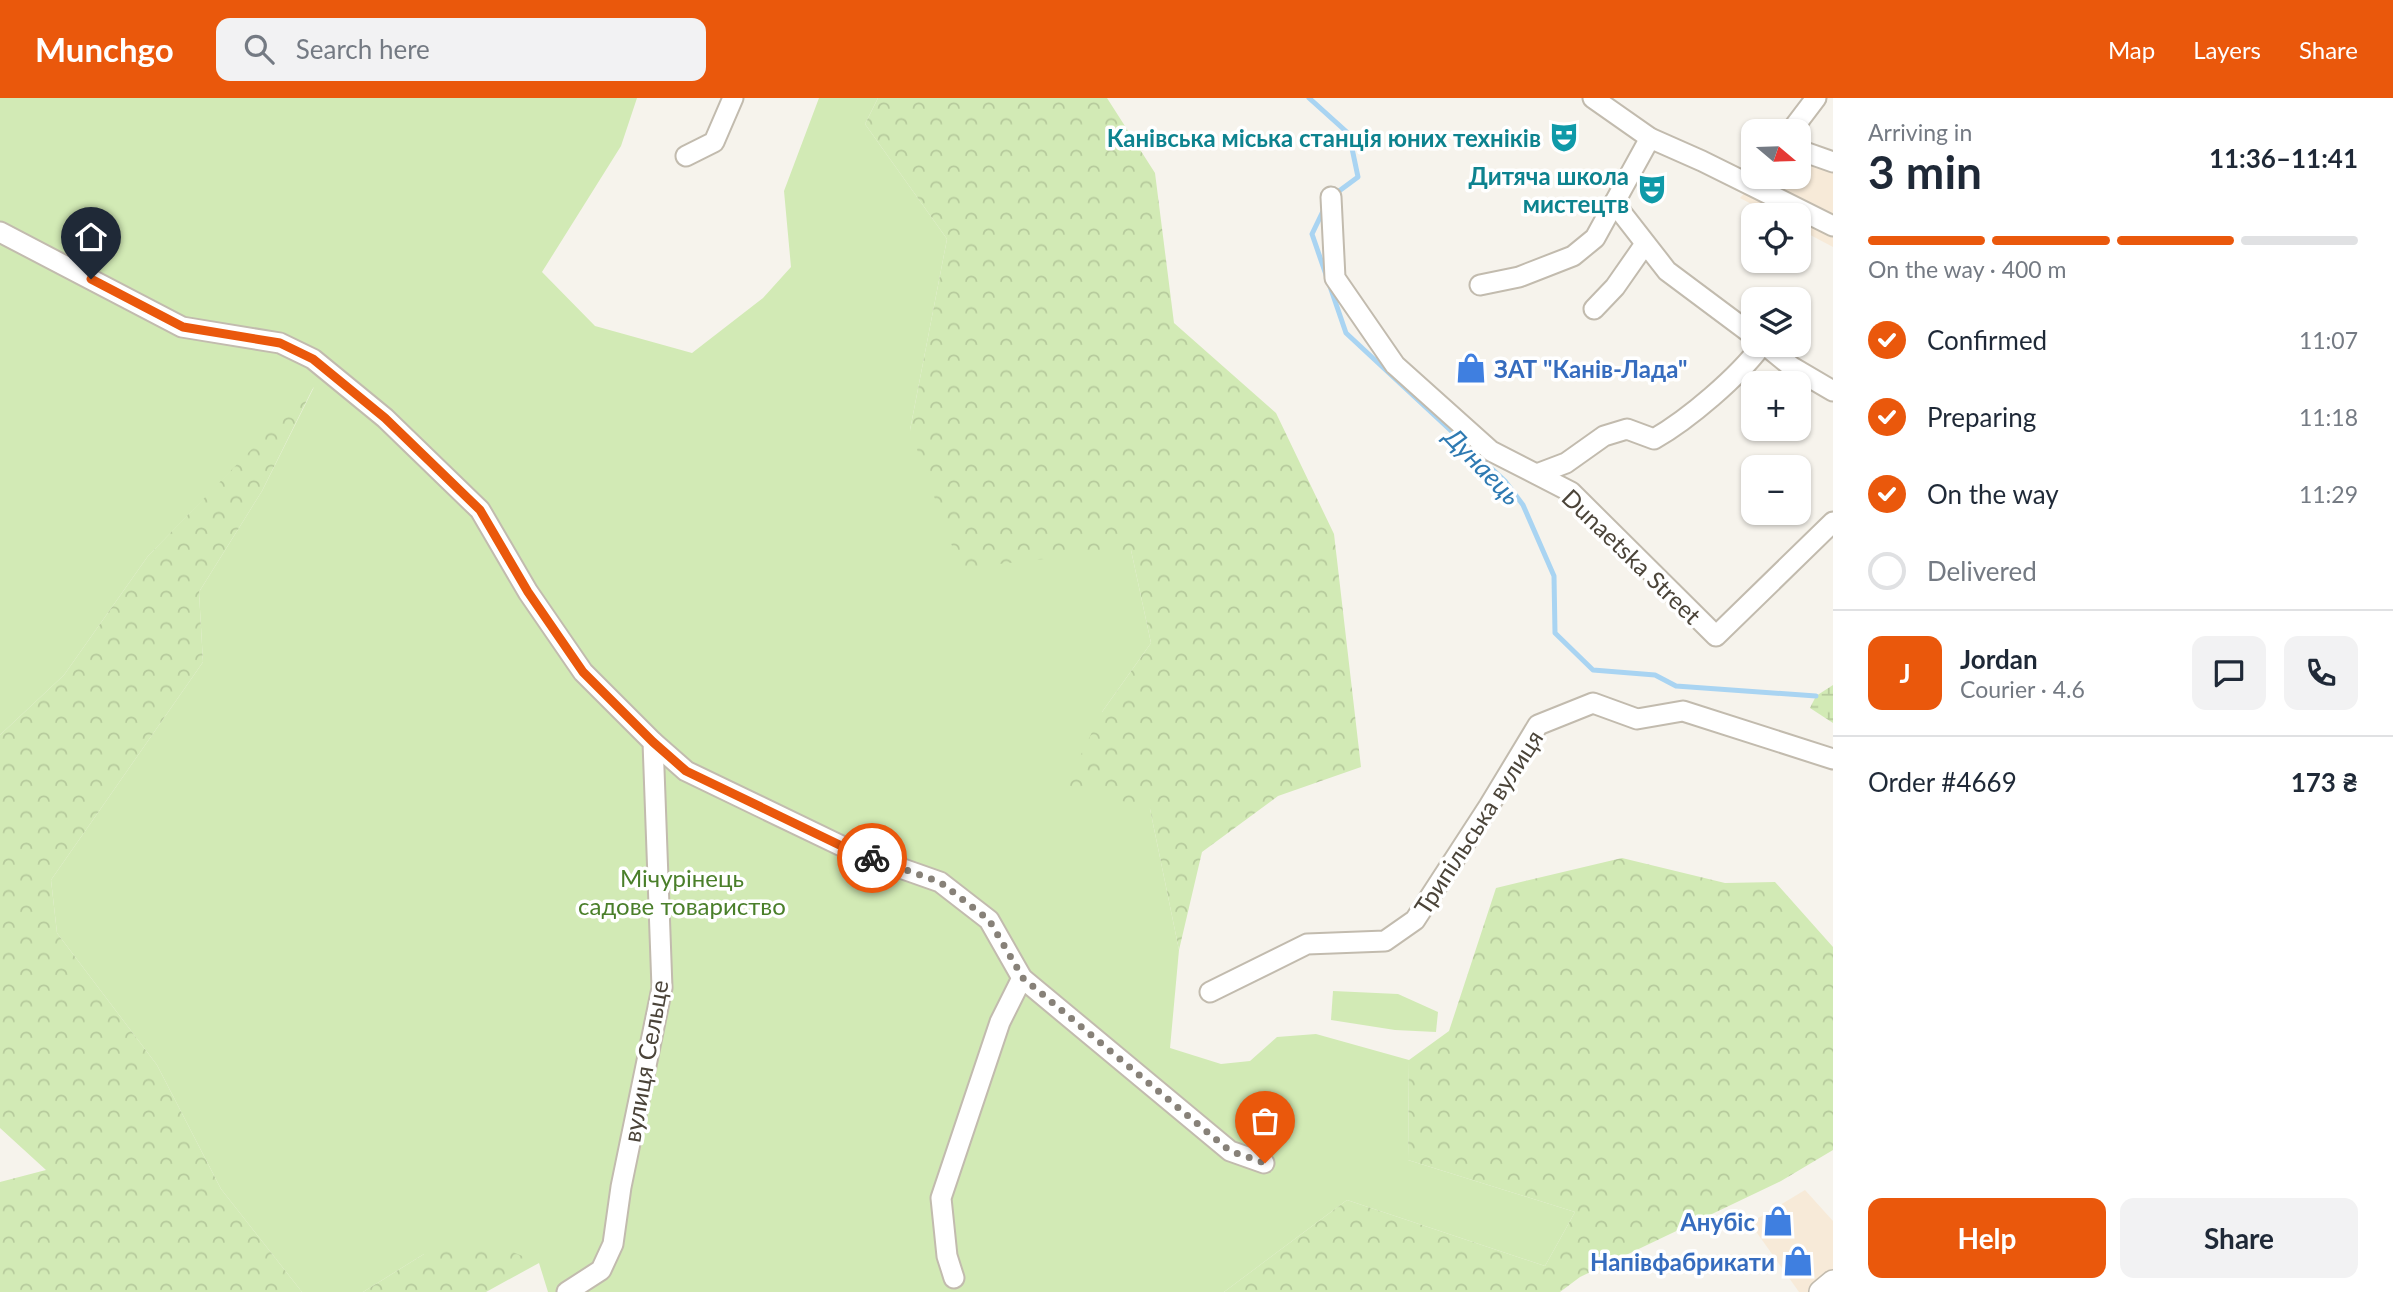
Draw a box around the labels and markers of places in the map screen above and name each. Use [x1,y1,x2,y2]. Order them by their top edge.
theatre icon: Канівська міська станція юних техніків [1547,120,1581,154]
place label: Канівська міська станція юних техніків [1107,123,1541,152]
place label: Дитяча школа мистецтв [1469,161,1629,218]
theatre icon: Дитяча школа мистецтв [1635,172,1669,206]
pin [61,207,121,279]
shop icon: ЗАТ "Канів-Лада" [1454,351,1488,385]
place label: ЗАТ "Канів-Лада" [1494,354,1687,383]
pin [1235,1091,1295,1163]
shop icon: Анубіс [1761,1204,1795,1238]
place label: Анубіс [1679,1207,1755,1236]
shop icon: Напівфабрикати [1781,1244,1815,1278]
place label: Напівфабрикати [1590,1247,1775,1276]

